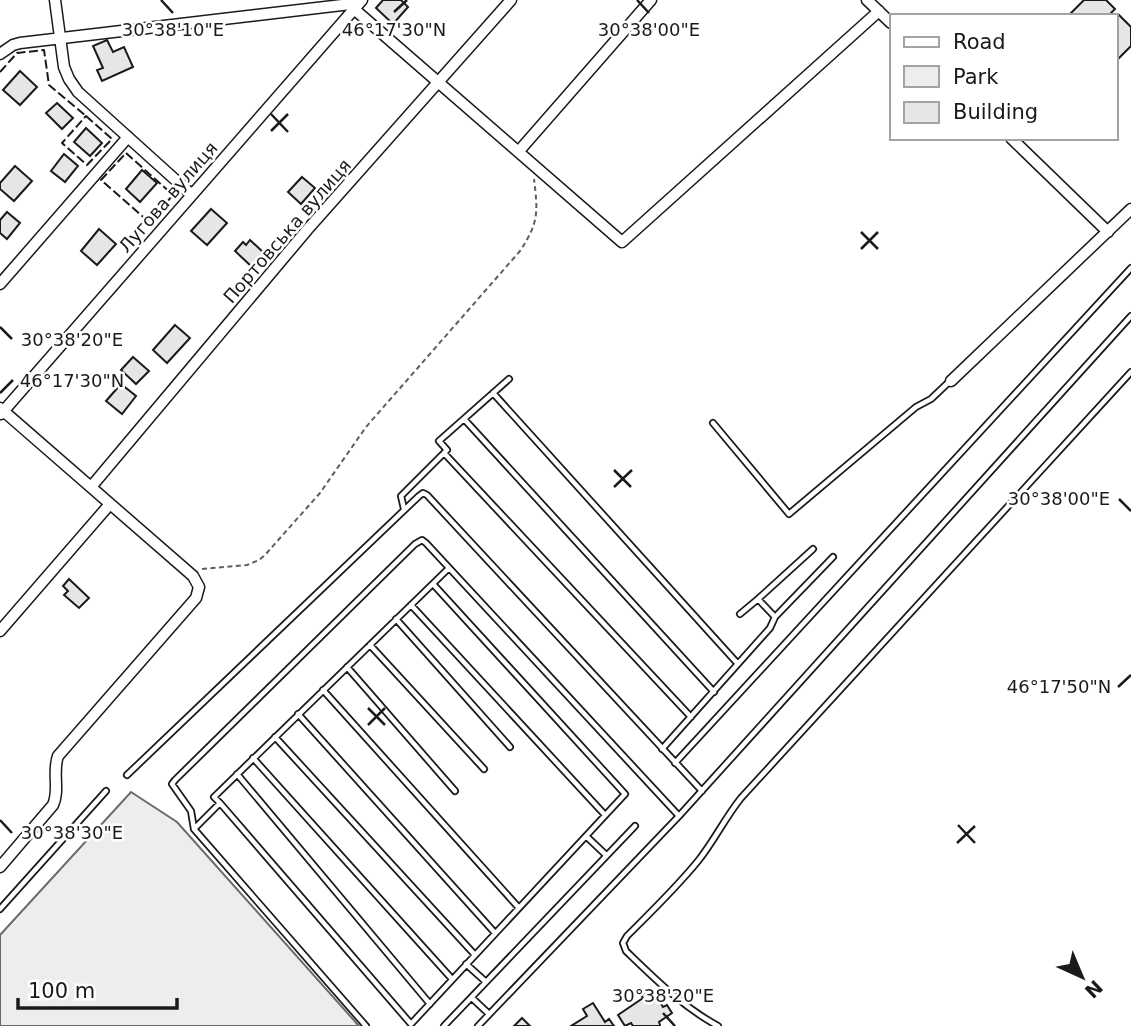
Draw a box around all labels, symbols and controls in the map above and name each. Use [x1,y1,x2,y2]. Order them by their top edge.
legend [890,14,1117,140]
text: 30°38'10"E [122,19,224,40]
text: 46°17'30"N [342,19,446,40]
text: 30°38'00"E [598,19,700,40]
text: Road [953,30,1006,54]
text: Park [953,65,999,89]
text: Building [953,100,1038,124]
street label: Лугова вулиця [114,137,222,257]
street label: Портовська вулиця [219,155,355,307]
text: 30°38'20"E [21,329,123,350]
text: 46°17'30"N [20,370,124,391]
text: 30°38'00"E [1008,488,1110,509]
text: 46°17'50"N [1007,676,1111,697]
text: 30°38'30"E [21,822,123,843]
north arrow [1047,942,1117,1012]
scale bar [18,967,177,1011]
text: N [1080,976,1107,1003]
text: 100 m [28,979,95,1003]
text: 30°38'20"E [612,985,714,1006]

